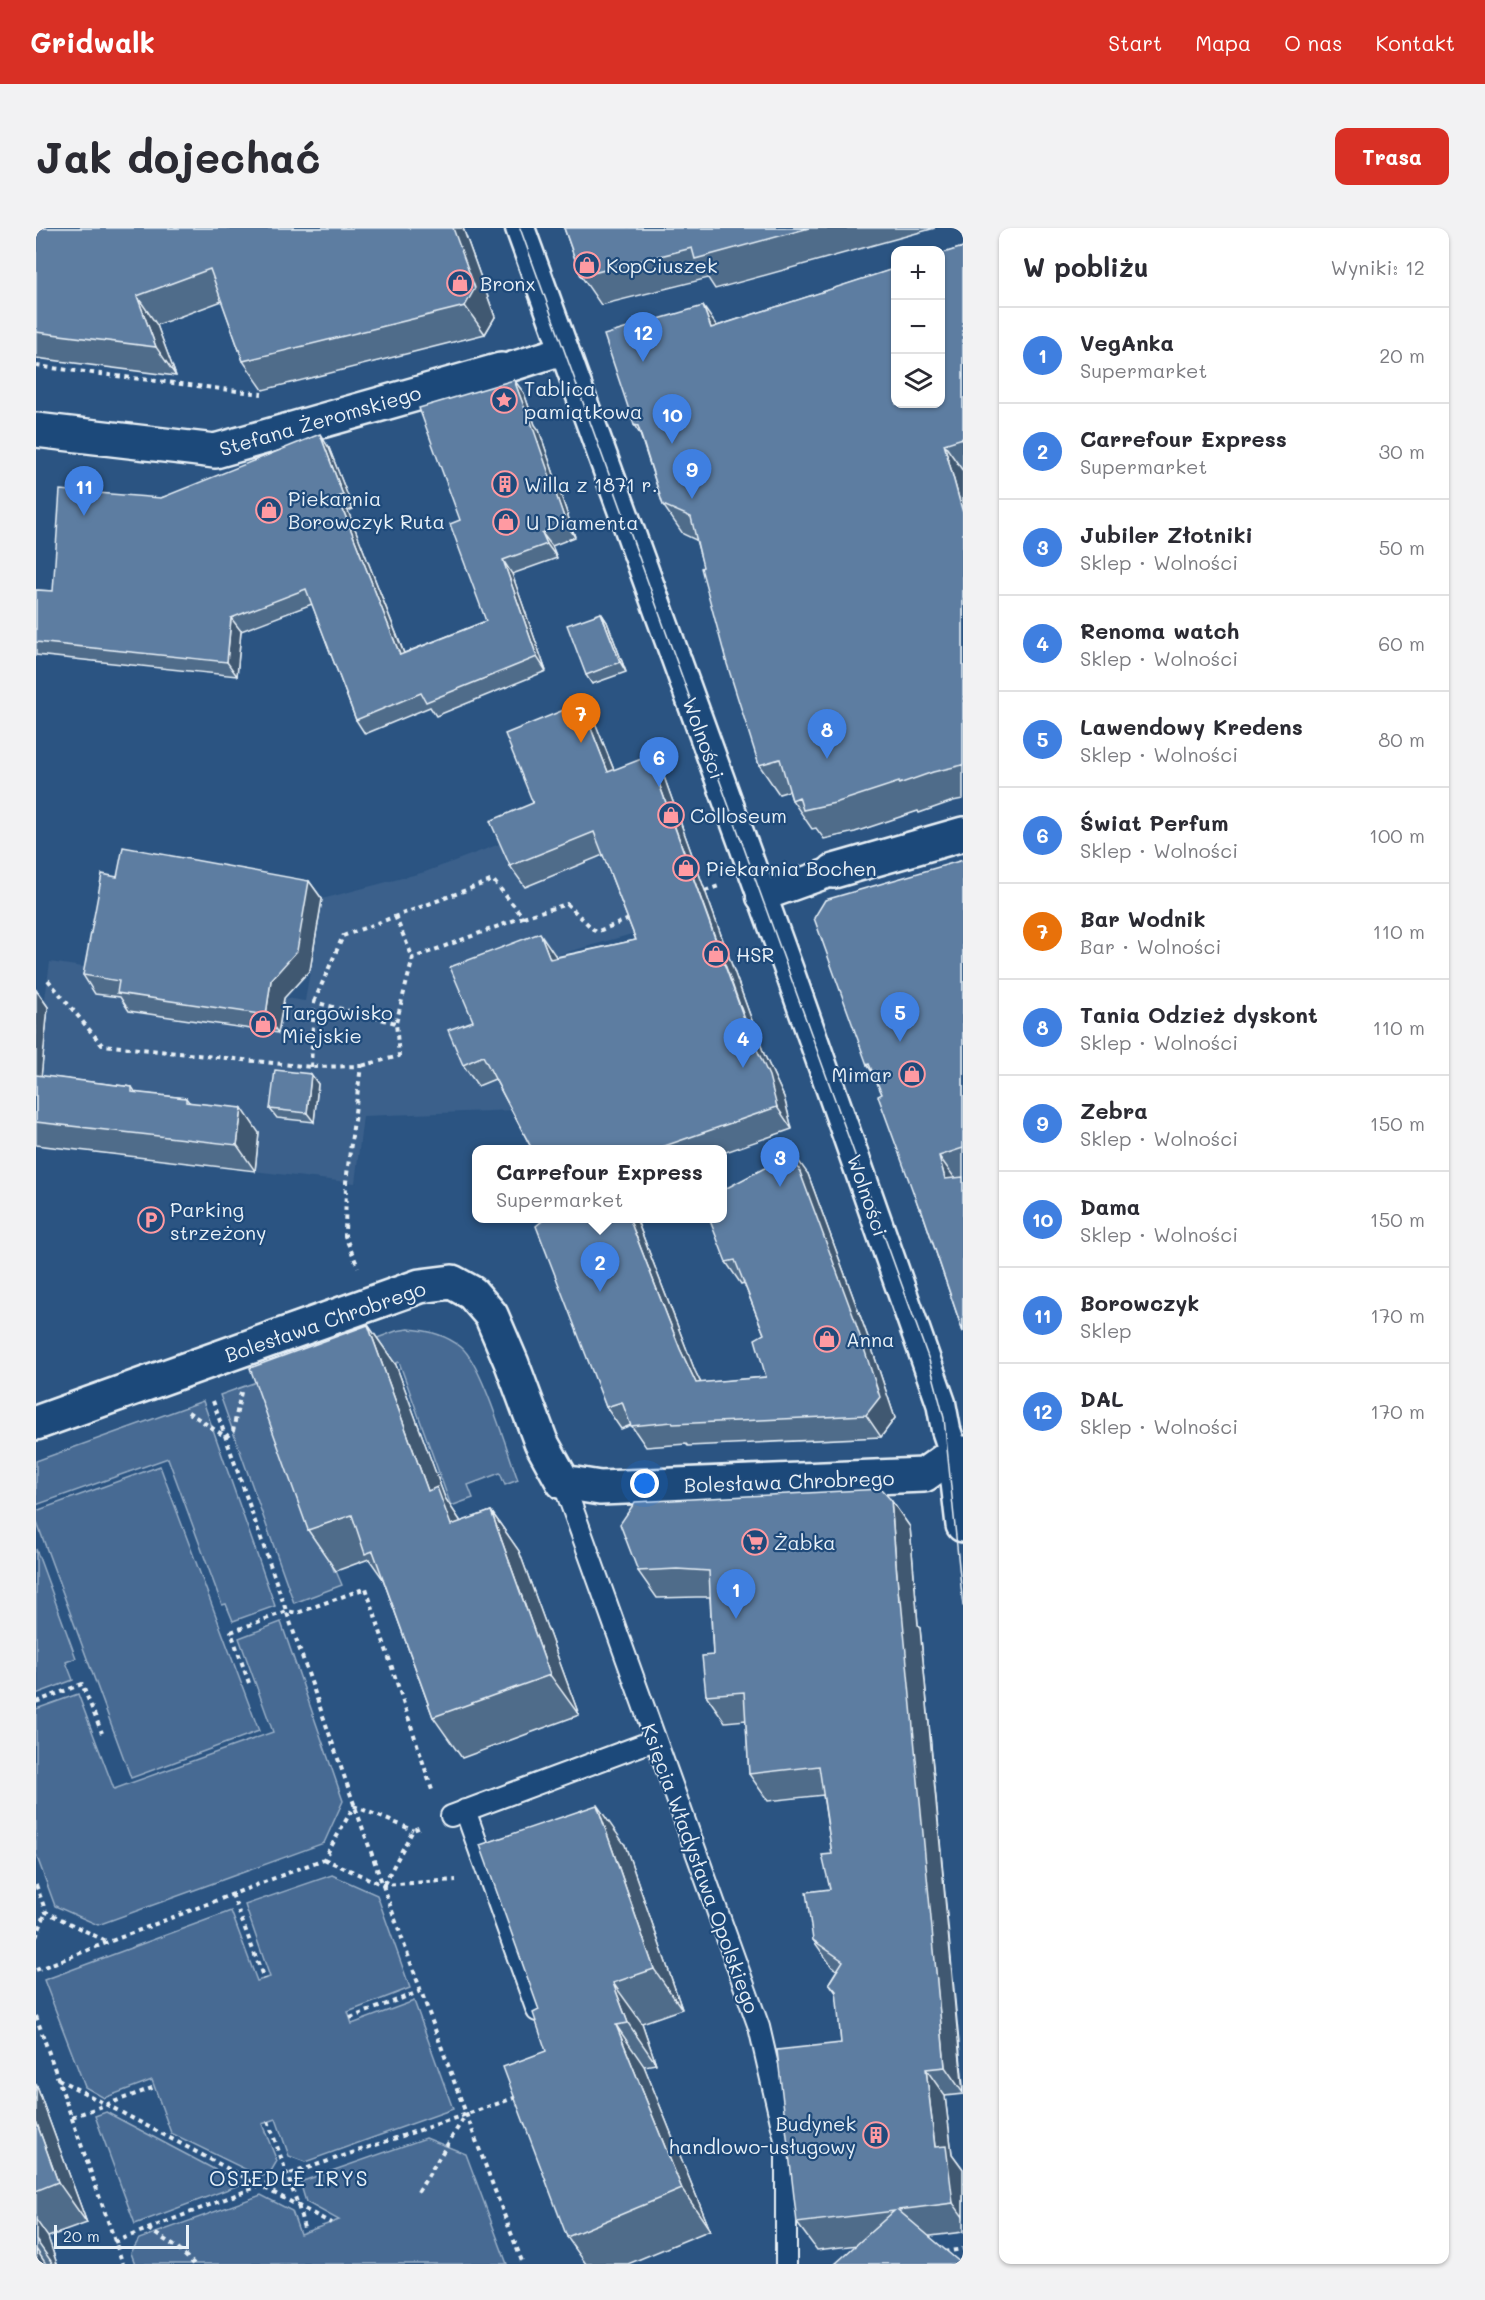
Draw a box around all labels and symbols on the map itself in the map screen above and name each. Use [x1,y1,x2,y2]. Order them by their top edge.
shop icon: KopCiuszek [572,250,602,280]
place label: KopCiuszek [606,252,718,278]
shop icon: Bronx [445,268,475,298]
place label: Bronx [480,270,536,296]
pin: 12 [624,312,662,362]
place label: Tablica pamiątkowa [524,375,643,424]
street label: Stefana Żeromskiego [216,379,424,461]
place icon: Tablica pamiątkowa [489,385,519,415]
pin: 10 [652,394,692,444]
pin: 9 [672,450,712,499]
pin: 11 [64,466,104,516]
building icon: Willa z 1871 r. [490,469,520,499]
place label: Willa z 1871 r. [524,471,658,497]
place label: Piekarnia Borowczyk Ruta [288,485,445,534]
shop icon: Piekarnia Borowczyk Ruta [254,495,284,525]
shop icon: U Diamenta [491,507,521,537]
place label: U Diamenta [526,509,639,535]
pin: 7 [562,694,600,743]
street label: Wolności [677,694,731,782]
pin: 8 [808,710,846,759]
pin: 6 [640,738,678,787]
shop icon: Colloseum [656,800,686,830]
place label: Colloseum [690,802,787,828]
shop icon: Piekarnia Bochen [671,853,701,883]
place label: Piekarnia Bochen [706,855,877,881]
shop icon: HSR [701,939,731,969]
place label: HSR [736,941,774,967]
pin: 5 [880,992,920,1042]
place label: Targowisko Miejskie [282,999,393,1048]
shop icon: Targowisko Miejskie [248,1009,278,1039]
pin: 4 [724,1018,762,1068]
shop icon: Mimar [897,1059,927,1089]
place label: Mimar [832,1061,892,1087]
pin: 3 [760,1138,800,1187]
street label: Wolności [842,1151,894,1239]
place label: Parking strzeżony [170,1196,267,1245]
parking icon: Parking strzeżony [136,1205,166,1235]
pin: 2 [580,1242,620,1292]
street label: Bolesława Chrobrego [221,1274,429,1368]
shop icon: Anna [812,1324,842,1354]
place label: Anna [846,1326,894,1352]
street label: Bolesława Chrobrego [683,1464,895,1498]
your location [630,1469,659,1498]
supermarket icon: Żabka [740,1527,770,1557]
place label: Żabka [774,1529,836,1555]
pin: 1 [716,1570,756,1619]
street label: Księcia Władysława Opolskiego [636,1719,766,2017]
place label: Budynek handlowo-usługowy [669,2110,856,2159]
building icon: Budynek handlowo-usługowy [861,2120,891,2150]
district label: OSIEDLE IRYS [209,2164,369,2191]
scale bar [54,2222,189,2250]

